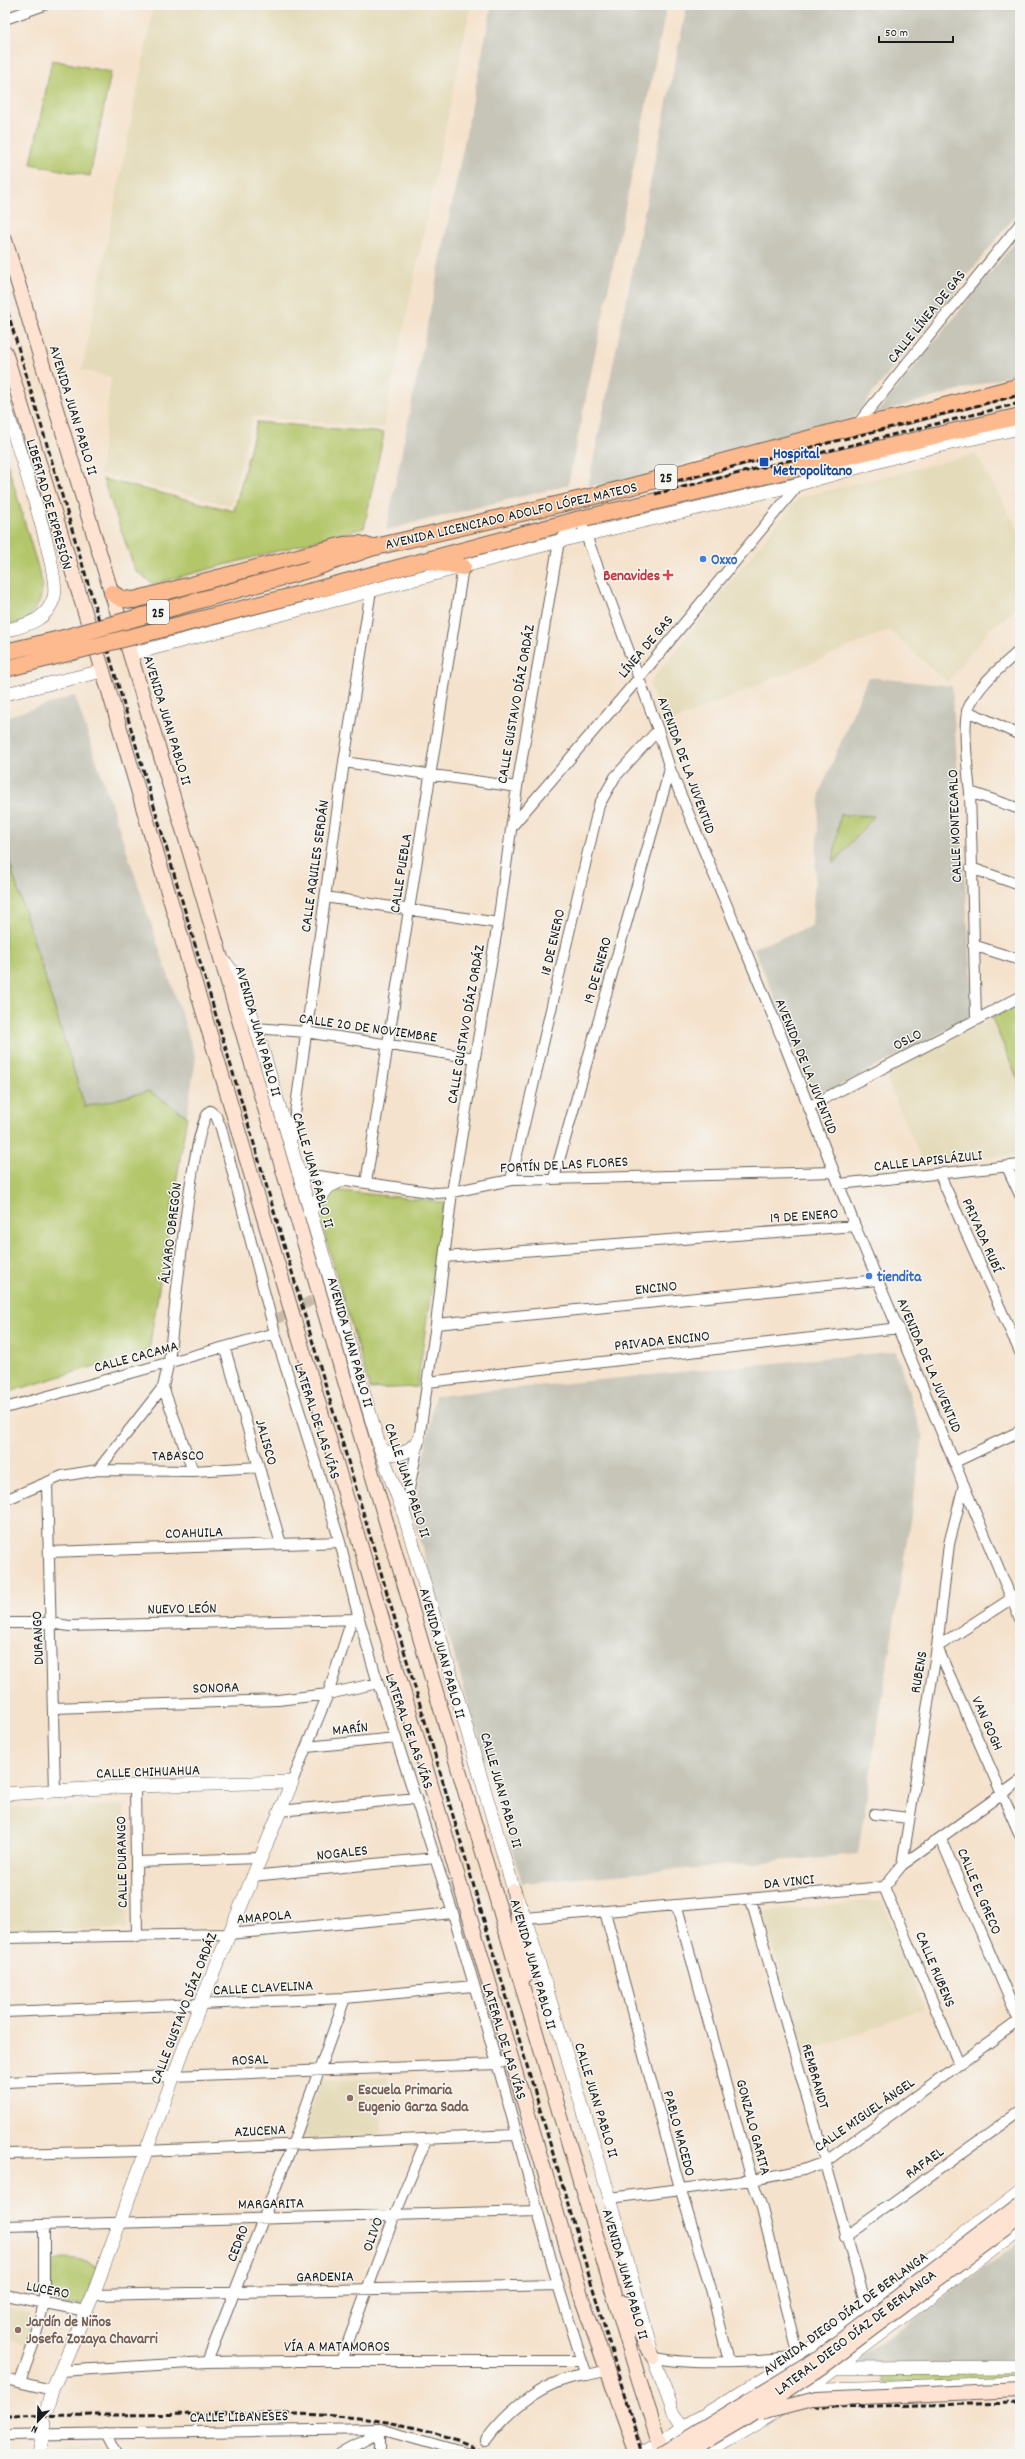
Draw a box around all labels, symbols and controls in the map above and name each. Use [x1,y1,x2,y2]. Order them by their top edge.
scale bar [879,18,953,44]
text: 50 m [885,25,908,42]
street label: CALLE LÍNEA DE GAS [883,266,972,369]
street label: AVENIDA JUAN PABLO II [42,343,102,479]
street label: LIBERTAD DE EXPRESIÓN [19,437,77,573]
place label: Hospital Metropolitano [773,444,853,483]
marker: Hospital Metropolitano [758,456,770,468]
road number: 25 [655,465,677,489]
street label: AVENIDA LICENCIADO ADOLFO LÓPEZ MATEOS [383,477,640,557]
place label: Oxxo [711,550,738,572]
marker: Oxxo [698,554,708,564]
place label: Benavides [603,566,660,588]
marker: Benavides [663,570,673,580]
road number: 25 [147,600,169,624]
street label: LÍNEA DE GAS [614,611,680,684]
street label: CALLE GUSTAVO DÍAZ ORDÁZ [492,623,542,786]
street label: AVENIDA JUAN PABLO II [136,653,196,789]
street label: AVENIDA DE LA JUVENTUD [650,694,720,838]
street label: CALLE MONTECARLO [943,769,969,883]
street label: CALLE AQUILES SERDÁN [296,799,336,934]
street label: CALLE PUEBLA [385,832,419,915]
street label: 18 DE ENERO [536,907,572,978]
street label: 19 DE ENERO [579,935,619,1007]
street label: CALLE GUSTAVO DÍAZ ORDÁZ [442,943,492,1106]
street label: AVENIDA JUAN PABLO II [228,964,286,1100]
street label: AVENIDA DE LA JUVENTUD [768,996,843,1138]
street label: CALLE 20 DE NOVIEMBRE [297,1008,438,1050]
street label: OSLO [890,1024,926,1057]
street label: CALLE JUAN PABLO II [285,1110,339,1231]
street label: CALLE LAPISLÁZULI [873,1145,984,1179]
street label: FORTÍN DE LAS FLORES [500,1152,629,1180]
street label: ÁLVARO OBREGÓN [155,1181,189,1285]
street label: PRIVADA RUBÍ [955,1195,1008,1277]
street label: 19 DE ENERO [769,1204,839,1230]
place label: tiendita [877,1267,922,1289]
marker: tiendita [864,1271,874,1281]
street label: AVENIDA JUAN PABLO II [320,1275,378,1411]
street label: ENCINO [634,1276,678,1302]
street label: AVENIDA DE LA JUVENTUD [890,1295,967,1437]
street label: PRIVADA ENCINO [613,1326,711,1358]
street label: CALLE CACAMA [92,1336,181,1380]
street label: LATERAL DE LAS VÍAS [287,1361,345,1482]
street label: JALISCO [248,1417,282,1468]
street label: CALLE JUAN PABLO II [377,1420,435,1541]
street label: TABASCO [152,1446,204,1468]
street label: COAHUILA [165,1522,223,1546]
street label: AVENIDA JUAN PABLO II [412,1586,470,1722]
street label: NUEVO LEÓN [147,1598,217,1622]
street label: DURANGO [27,1611,51,1665]
street label: RUBENS [905,1650,934,1695]
street label: LATERAL DE LAS VÍAS [378,1671,438,1792]
street label: SONORA [192,1677,240,1701]
street label: VAN GOGH [964,1693,1008,1755]
street label: MARÍN [331,1717,369,1743]
street label: CALLE JUAN PABLO II [473,1730,527,1851]
street label: CALLE CHIHUAHUA [96,1760,200,1786]
street label: CALLE DURANGO [111,1816,135,1908]
street label: NOGALES [316,1840,369,1868]
street label: CALLE EL GRECO [950,1845,1006,1939]
street label: DA VINCI [763,1869,816,1897]
street label: AVENIDA JUAN PABLO II [503,1897,561,2033]
street label: AMAPOLA [236,1905,292,1931]
street label: CALLE RUBENS [908,1928,960,2011]
street label: CALLE GUSTAVO DÍAZ ORDÁZ [146,1929,224,2088]
street label: CALLE CLAVELINA [212,1975,314,2003]
street label: LATERAL DE LAS VÍAS [475,1981,531,2103]
street label: CALLE JUAN PABLO II [567,2040,623,2161]
street label: REMBRANDT [794,2041,834,2112]
street label: ROSAL [231,2049,269,2073]
street label: CALLE MIGUEL ÁNGEL [810,2073,920,2159]
street label: GONZALO GARITA [729,2077,775,2178]
place label: Escuela Primaria Eugenio Garza Sada [358,2080,469,2119]
street label: PABLO MACEDO [656,2088,700,2179]
marker: Escuela Primaria Eugenio Garza Sada [345,2093,355,2103]
street label: AZUCENA [234,2120,287,2144]
street label: RAFAEL [901,2142,949,2185]
street label: MARGARITA [238,2193,304,2217]
street label: AVENIDA JUAN PABLO II [595,2207,653,2343]
street label: OLIVO [358,2214,390,2255]
street label: CEDRO [222,2222,256,2265]
street label: AVENIDA DIEGO DÍAZ DE BERLANGA [759,2247,933,2382]
street label: LATERAL DIEGO DÍAZ DE BERLANGA [771,2265,942,2402]
street label: GARDENIA [296,2266,354,2290]
street label: LUCERO [24,2276,71,2306]
place label: Jardín de Niños Josefa Zozaya Chavarri [26,2312,158,2351]
marker: Jardín de Niños Josefa Zozaya Chavarri [13,2325,23,2335]
street label: VÍA A MATAMOROS [284,2337,390,2359]
north arrow [18,2401,58,2441]
street label: CALLE LIBANESES [190,2406,288,2430]
text: N [29,2420,41,2437]

